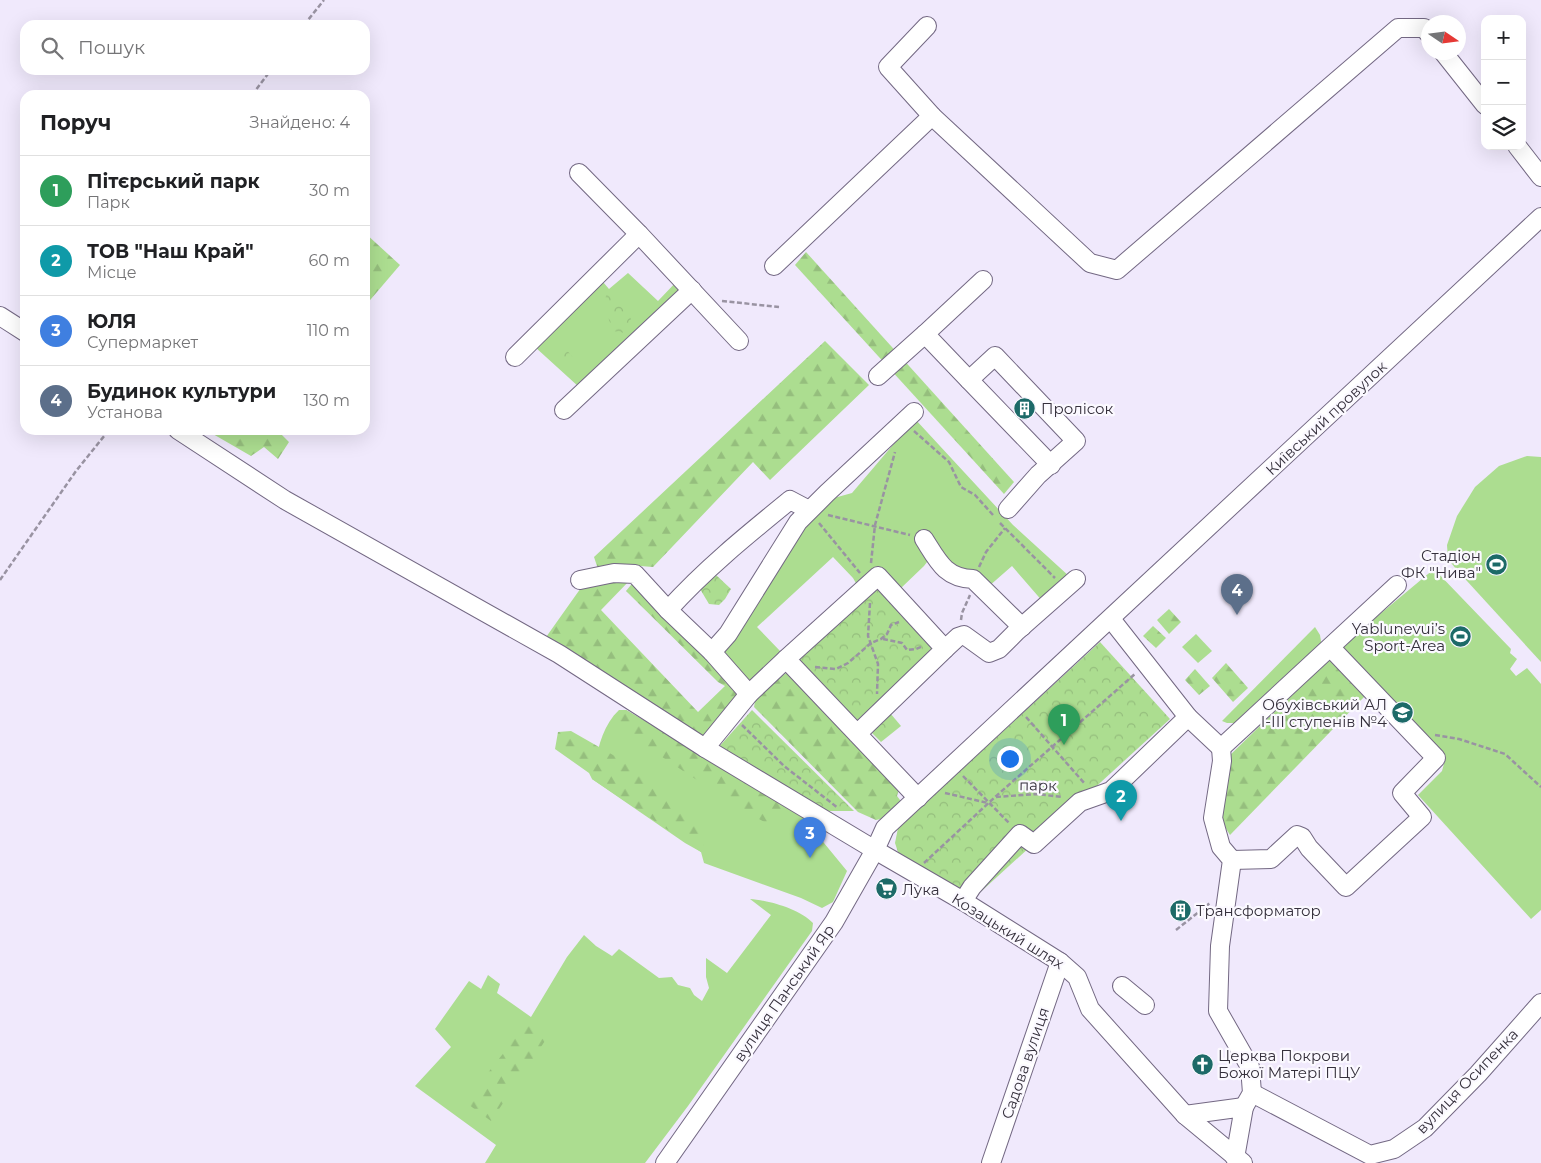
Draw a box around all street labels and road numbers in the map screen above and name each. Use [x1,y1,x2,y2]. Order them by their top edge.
street label: Київський провулок [1261,357,1391,479]
street label: парк [1019,775,1057,795]
street label: Козацький шлях [948,889,1068,973]
street label: вулиця Панський Яр [729,921,839,1065]
street label: Садова вулиця [997,1005,1053,1121]
street label: вулиця Осипенка [1412,1025,1522,1137]

